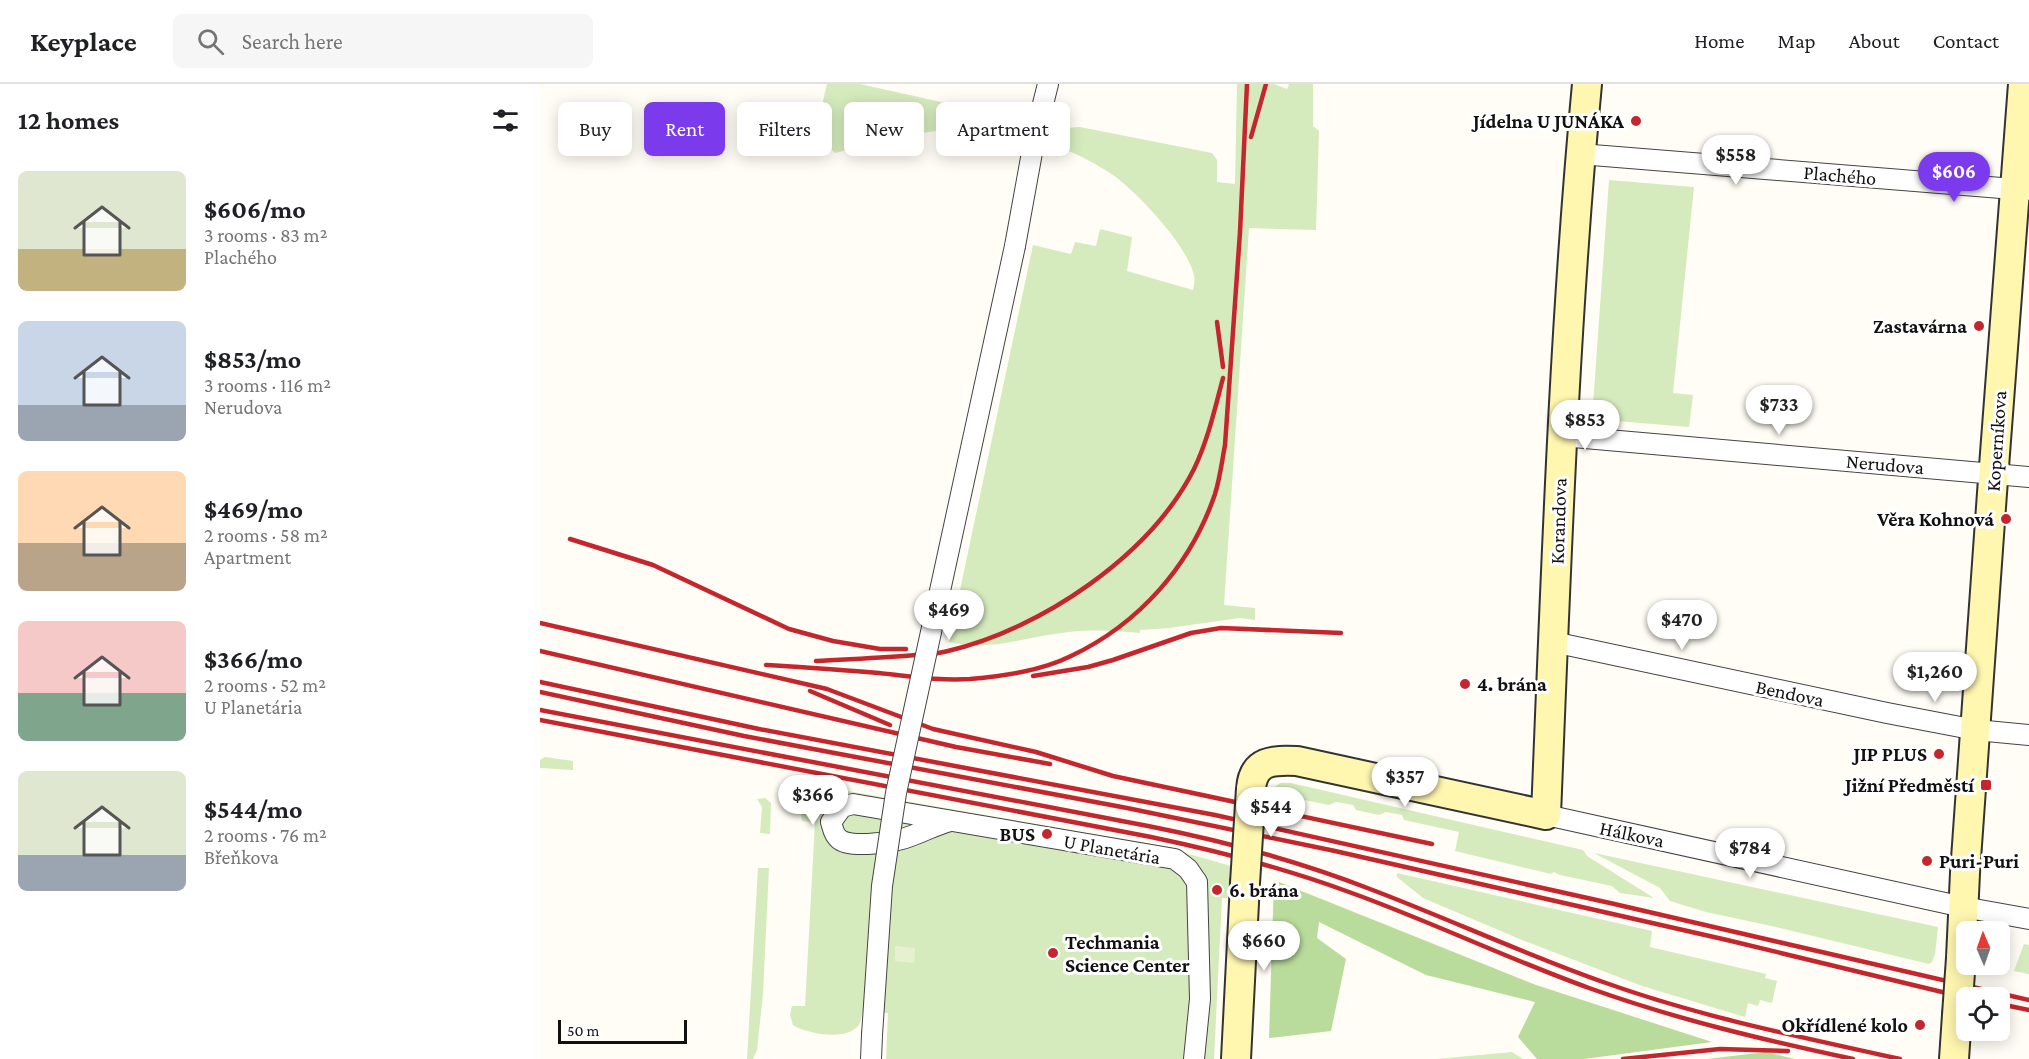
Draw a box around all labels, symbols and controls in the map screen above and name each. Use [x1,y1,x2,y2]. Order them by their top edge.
search box [173,14,593,68]
icon: search [194,25,227,58]
text: Keyplace [30,26,137,57]
text: Search here [242,29,343,54]
text: Home [1694,29,1744,53]
text: Map [1777,29,1816,53]
text: About [1849,29,1900,53]
text: Contact [1933,29,1999,53]
chip: Buy [558,102,632,156]
chip: Rent [644,102,725,156]
chip: Filters [737,102,832,156]
chip: New [844,102,924,156]
chip: Apartment [936,102,1070,156]
icon: filters [489,104,522,137]
text: 12 homes [18,106,119,135]
place label: Jídelna U JUNÁKA [1471,110,1625,132]
marker: Jídelna U JUNÁKA [1629,114,1643,128]
pin: $558 [1700,135,1772,186]
text: $558 [1716,143,1756,165]
pin: $606 [1918,152,1990,203]
text: $606 [1932,160,1976,182]
street label: Plachého [1803,161,1877,189]
icon: home [66,195,138,267]
text: $606/mo [204,195,306,224]
text: 3 rooms · 83 m² [204,224,327,246]
text: Plachého [204,246,277,268]
place label: Zastavárna [1873,315,1967,337]
marker: Zastavárna [1972,319,1986,333]
icon: home [66,345,138,417]
text: $853/mo [204,345,301,374]
text: 3 rooms · 116 m² [204,374,331,396]
pin: $733 [1743,385,1815,436]
street label: Koperníkova [1981,390,2011,492]
text: $733 [1760,393,1798,415]
text: Nerudova [204,396,282,418]
pin: $853 [1549,400,1621,451]
text: $853 [1565,408,1605,430]
street label: Nerudova [1845,450,1925,478]
street label: Korandova [1545,477,1571,565]
icon: home [66,495,138,567]
text: $469/mo [204,495,303,524]
place label: Věra Kohnová [1876,508,1994,530]
marker: Věra Kohnová [1999,512,2013,526]
text: 2 rooms · 58 m² [204,524,328,546]
text: Apartment [204,546,291,568]
pin: $469 [913,590,985,641]
text: $469 [928,598,970,620]
pin: $470 [1646,600,1718,651]
text: $470 [1661,608,1703,630]
icon: home [66,645,138,717]
text: $366/mo [204,645,303,674]
pin: $1,260 [1886,652,1984,703]
text: $1,260 [1907,660,1963,682]
place label: 4. brána [1477,673,1547,695]
text: 2 rooms · 52 m² [204,674,326,696]
street label: Bendova [1754,675,1826,711]
marker: 4. brána [1458,677,1472,691]
text: U Planetária [204,696,302,718]
place label: JIP PLUS [1851,743,1927,765]
marker: JIP PLUS [1932,747,1946,761]
pin: $357 [1369,757,1441,808]
text: $357 [1386,765,1424,787]
place label: Jižní Předměstí [1843,774,1975,796]
pin: $366 [777,775,849,826]
marker: Jižní Předměstí [1979,778,1993,792]
text: $366 [792,783,834,805]
pin: $544 [1235,787,1307,838]
icon: home [66,795,138,867]
text: $544/mo [204,795,303,824]
text: $544 [1250,795,1292,817]
street label: Hálkova [1598,816,1666,852]
place label: BUS [1000,823,1035,845]
text: 2 rooms · 76 m² [204,824,327,846]
marker: BUS [1040,827,1054,841]
pin: $784 [1714,828,1786,879]
street label: U Planetária [1062,830,1162,868]
text: $784 [1729,836,1771,858]
text: Břeňkova [204,846,279,868]
place label: Puri-Puri [1939,850,2019,872]
marker: Puri-Puri [1920,854,1934,868]
place label: 6. brána [1229,879,1299,901]
marker: 6. brána [1210,883,1224,897]
pin: $660 [1228,921,1300,972]
north arrow [1956,921,2010,975]
map controls [1956,921,2010,1041]
text: $660 [1242,929,1286,951]
place label: Techmania Science Center [1065,931,1190,976]
marker: Techmania Science Center [1046,946,1060,960]
button: locate [1956,987,2010,1041]
place label: Okřídlené kolo [1782,1014,1908,1036]
scale bar [558,1017,687,1044]
marker: Okřídlené kolo [1913,1018,1927,1032]
text: 50 m [567,1022,599,1039]

